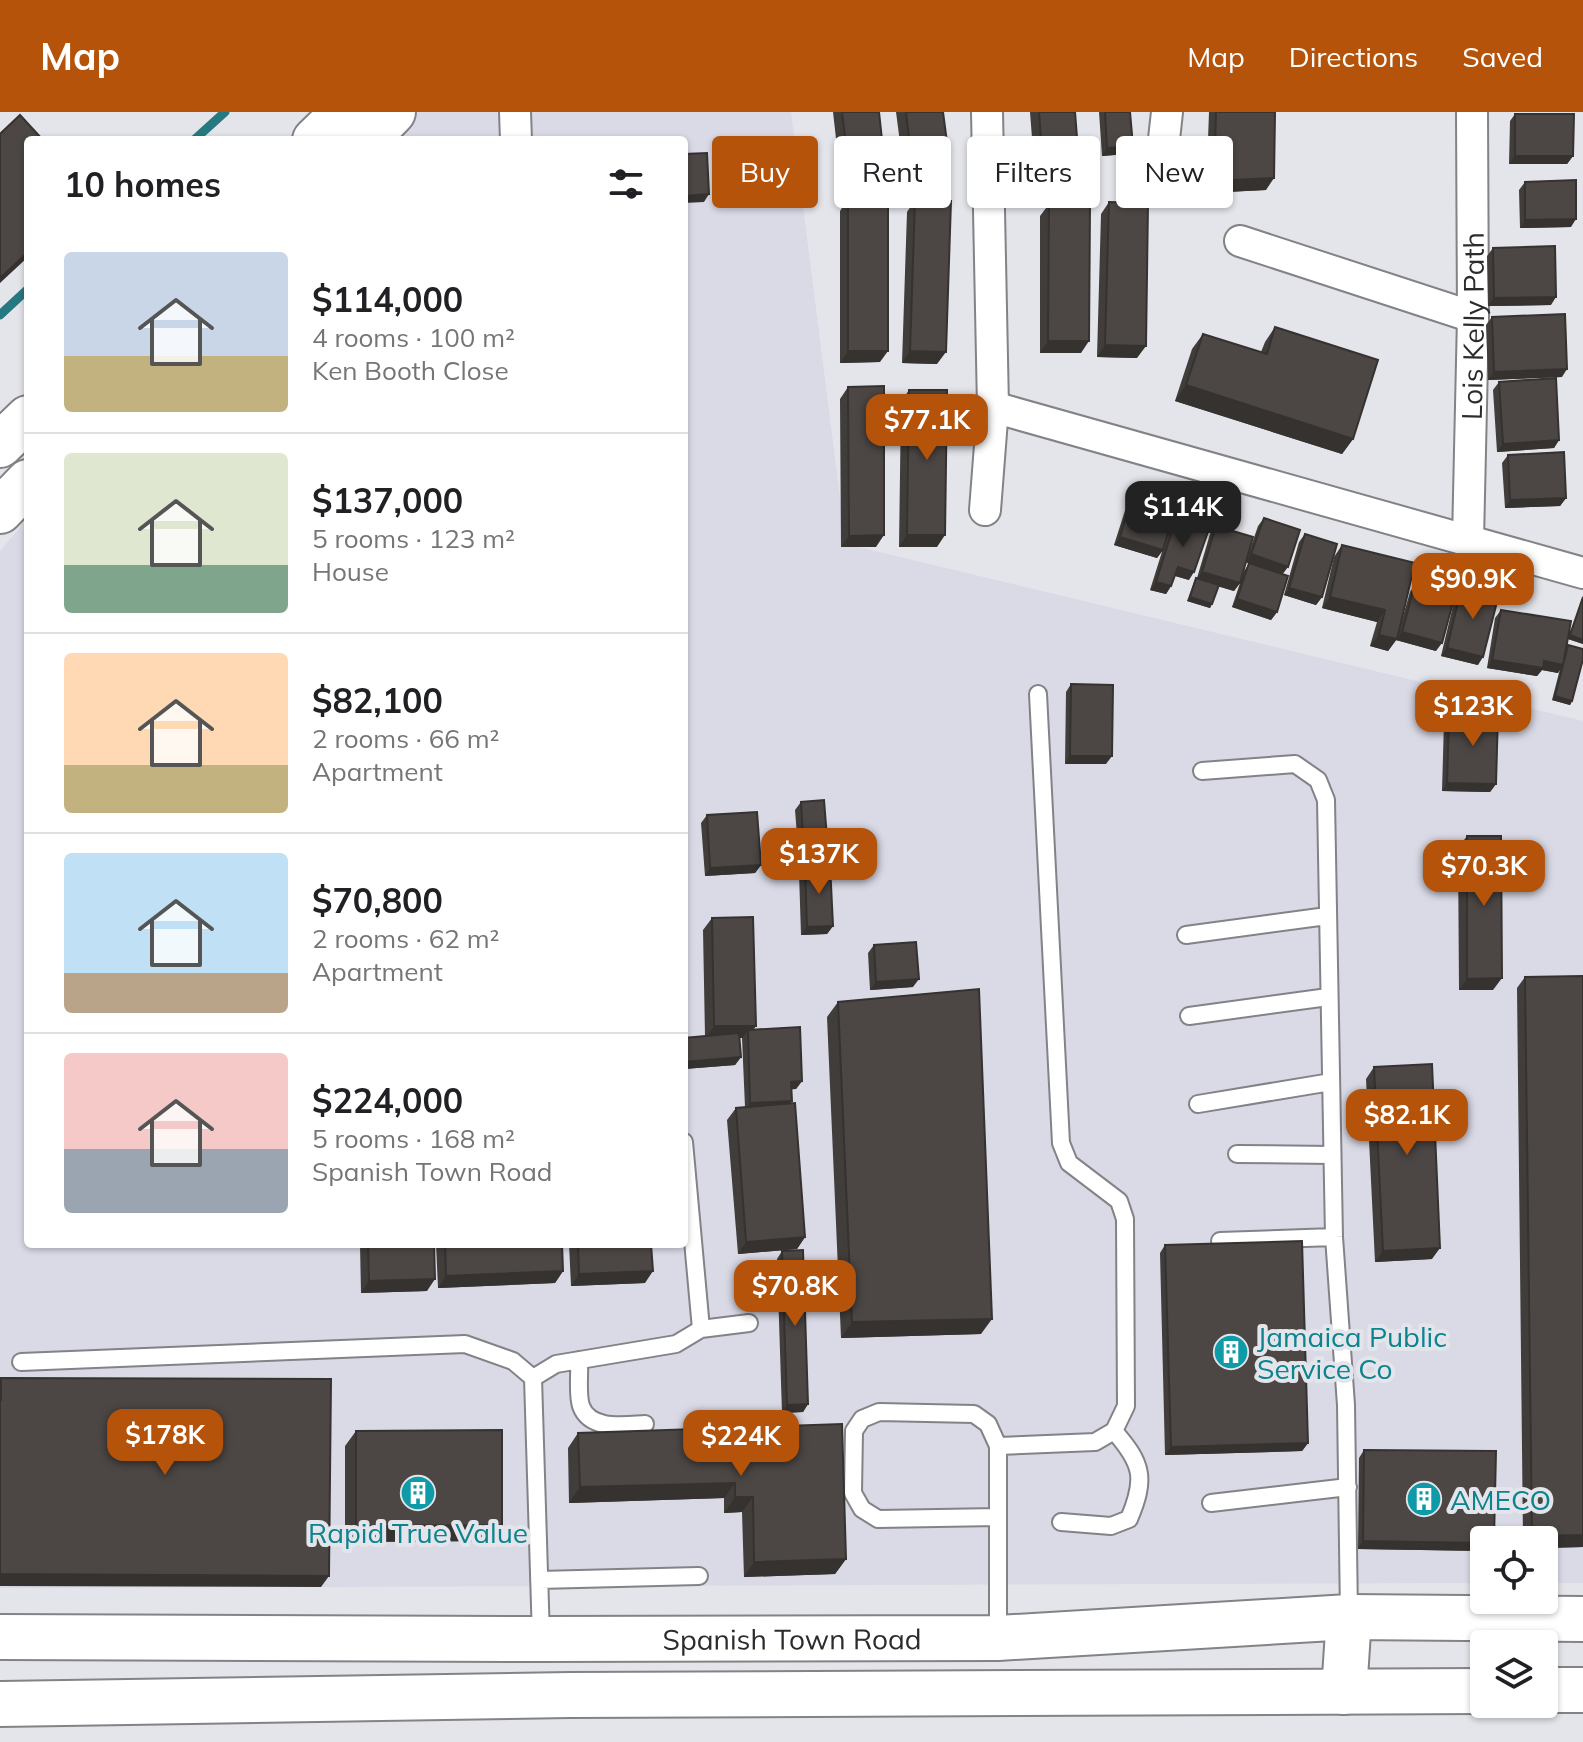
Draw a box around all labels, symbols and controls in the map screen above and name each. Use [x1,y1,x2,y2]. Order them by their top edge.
text: Map [40,32,120,80]
text: Map [1187,39,1245,74]
text: Directions [1289,39,1418,74]
text: Saved [1462,39,1543,74]
chip: Buy [712,136,818,208]
chip: Rent [834,136,951,208]
chip: Filters [967,136,1100,208]
chip: New [1116,136,1233,208]
icon: filters [604,162,648,206]
text: 10 homes [64,163,221,206]
street label: Lois Kelly Path [1453,232,1491,420]
text: $114,000 [312,278,463,321]
icon: home [128,284,224,380]
text: 4 rooms · 100 m² [312,321,515,354]
text: Ken Booth Close [312,354,509,387]
pin: $77.1K [862,394,992,462]
text: $77.1K [884,403,970,436]
text: $137,000 [312,479,463,522]
pin: $114K [1127,481,1239,549]
icon: home [128,485,224,581]
text: $114K [1143,490,1223,523]
text: 5 rooms · 123 m² [312,522,515,555]
pin: $90.9K [1408,553,1538,621]
text: House [312,555,389,588]
text: $90.9K [1430,562,1516,595]
text: $82,100 [312,679,443,722]
pin: $123K [1417,680,1529,748]
icon: home [128,685,224,781]
text: $123K [1433,689,1513,722]
text: 2 rooms · 66 m² [312,722,499,755]
text: Apartment [312,755,443,788]
pin: $137K [763,828,875,896]
text: $137K [779,837,859,870]
pin: $70.3K [1419,840,1549,908]
text: $70.3K [1441,849,1527,882]
text: $70,800 [312,879,443,922]
icon: home [128,885,224,981]
text: 2 rooms · 62 m² [312,922,499,955]
text: Apartment [312,955,443,988]
text: $224,000 [312,1079,463,1122]
icon: home [128,1085,224,1181]
pin: $82.1K [1342,1089,1472,1157]
text: $82.1K [1364,1098,1450,1131]
text: 5 rooms · 168 m² [312,1122,515,1155]
text: Spanish Town Road [312,1155,552,1188]
pin: $70.8K [730,1260,860,1328]
text: $70.8K [752,1269,838,1302]
place label: Jamaica Public Service Co [1257,1319,1447,1386]
building icon: Jamaica Public Service Co [1212,1333,1250,1371]
pin: $178K [109,1409,221,1477]
pin: $224K [685,1410,797,1478]
text: $178K [125,1418,205,1451]
text: $224K [701,1419,781,1452]
building icon: Rapid True Value [399,1474,437,1512]
building icon: AMECO [1405,1480,1443,1518]
place label: AMECO [1450,1482,1551,1517]
place label: Rapid True Value [308,1515,528,1550]
map controls [1470,1526,1558,1718]
button: locate [1470,1526,1558,1614]
street label: Spanish Town Road [662,1621,922,1656]
button: layers [1470,1630,1558,1718]

